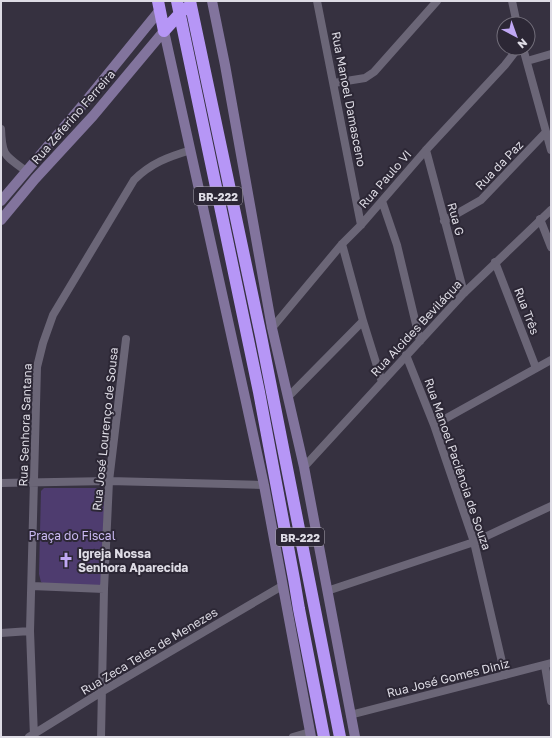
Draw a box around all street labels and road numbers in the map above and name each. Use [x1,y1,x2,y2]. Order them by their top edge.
street label: Rua Manoel Damasceno [329,30,369,168]
street label: Rua Zeferino Ferreira [28,67,118,167]
street label: Rua da Paz [472,137,526,193]
street label: Rua Paulo VI [356,147,414,211]
road number: BR-222 [194,187,242,205]
street label: Rua G [444,201,468,237]
street label: Rua Alcides Beviláqua [367,277,465,379]
street label: Rua Três [511,285,543,337]
street label: Rua José Lourenço de Sousa [89,346,121,512]
street label: Rua Senhora Santana [15,363,35,487]
street label: Rua Manoel Paciência de Souza [421,376,495,552]
road number: BR-222 [276,528,324,546]
street label: Rua Zeca Teles de Menezes [78,604,220,698]
street label: Rua José Gomes Diniz [385,655,511,701]

